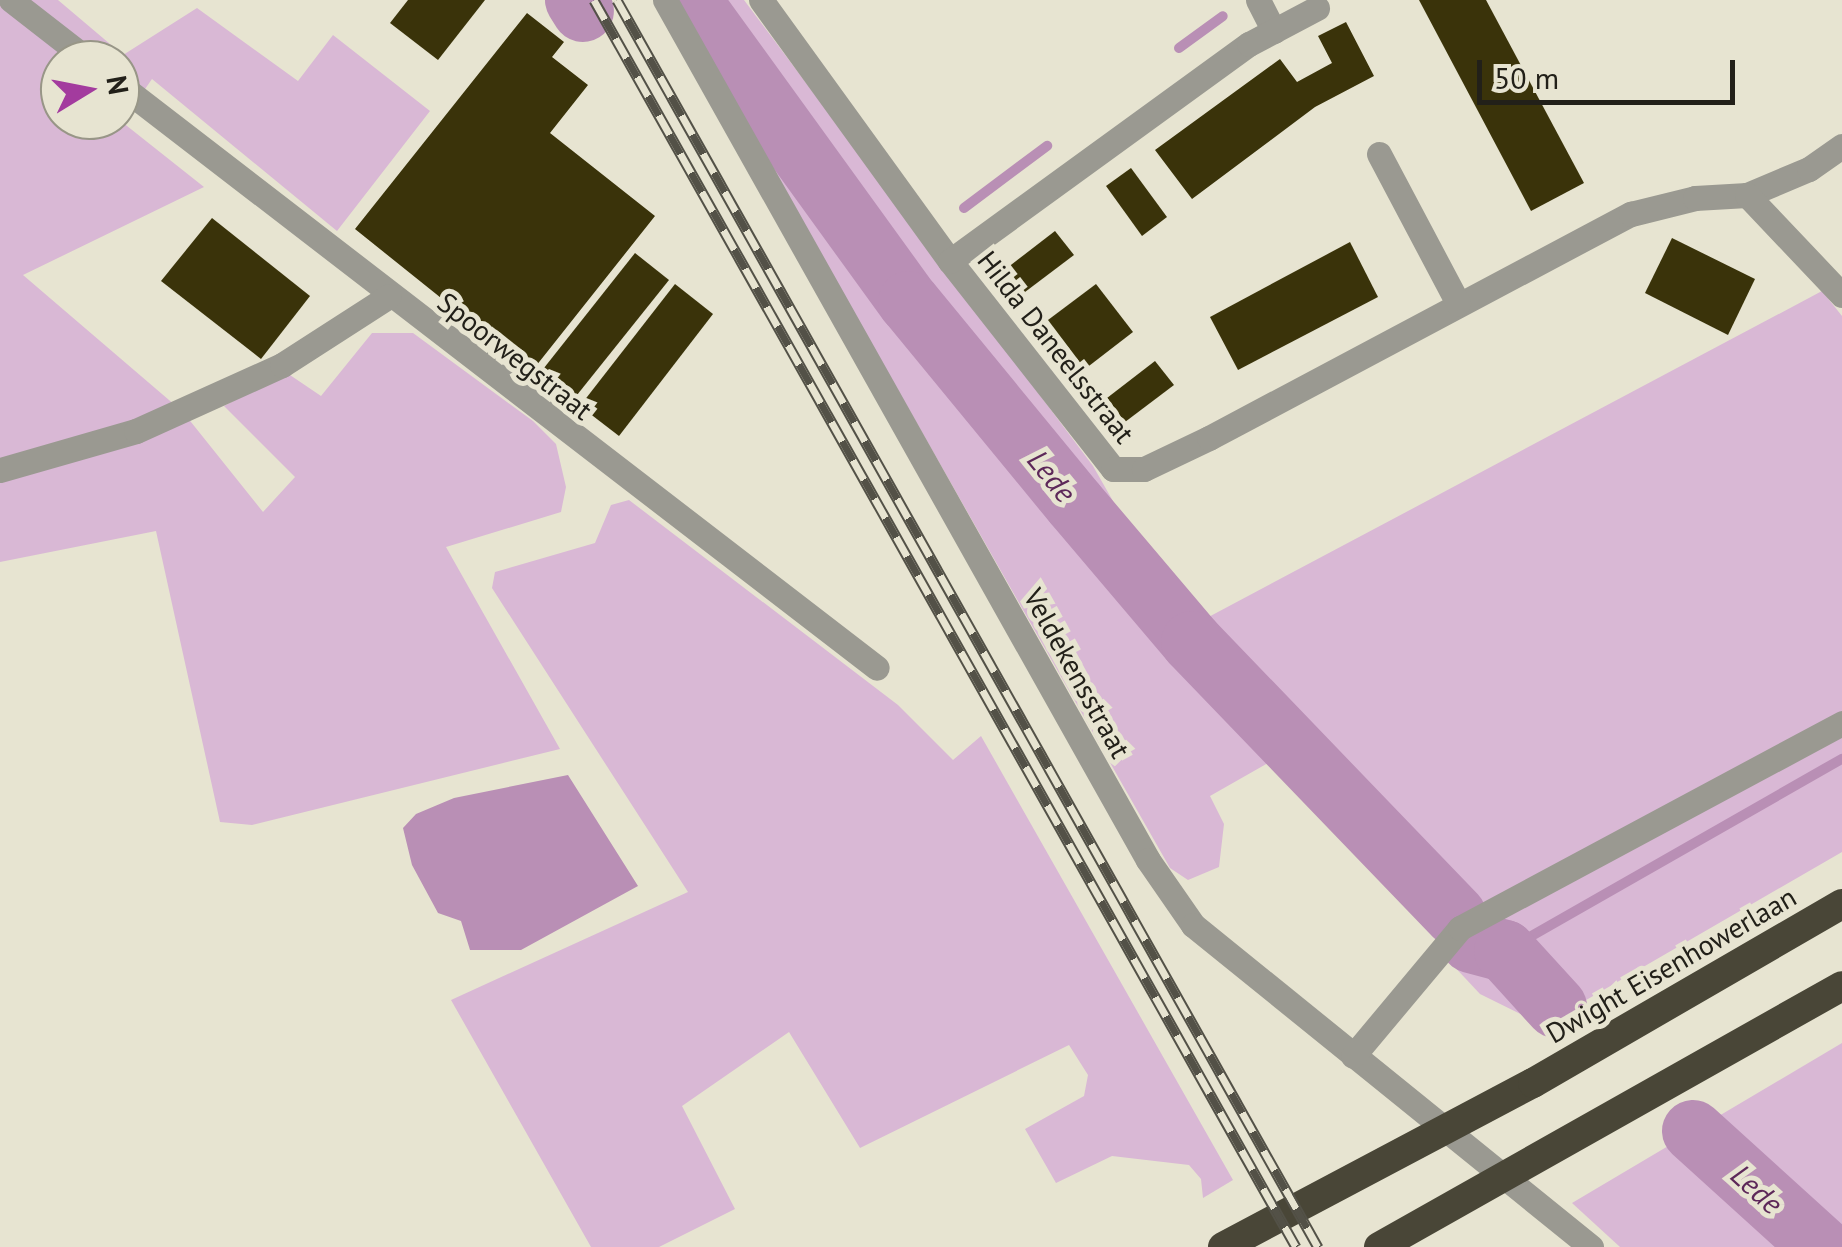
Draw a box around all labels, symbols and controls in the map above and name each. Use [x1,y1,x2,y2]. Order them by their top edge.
north arrow [40,40,140,140]
scale bar [1482,40,1740,102]
text: 50 m [1494,58,1559,97]
text: N [98,73,138,97]
street label: Hilda Daneelsstraat [971,244,1141,450]
street label: Spoorwegstraat [431,285,599,427]
water label: Lede [1020,443,1084,509]
street label: Veldekensstraat [1017,582,1137,764]
street label: Dwight Eisenhowerlaan [1540,880,1802,1050]
water label: Lede [1724,1157,1790,1221]

